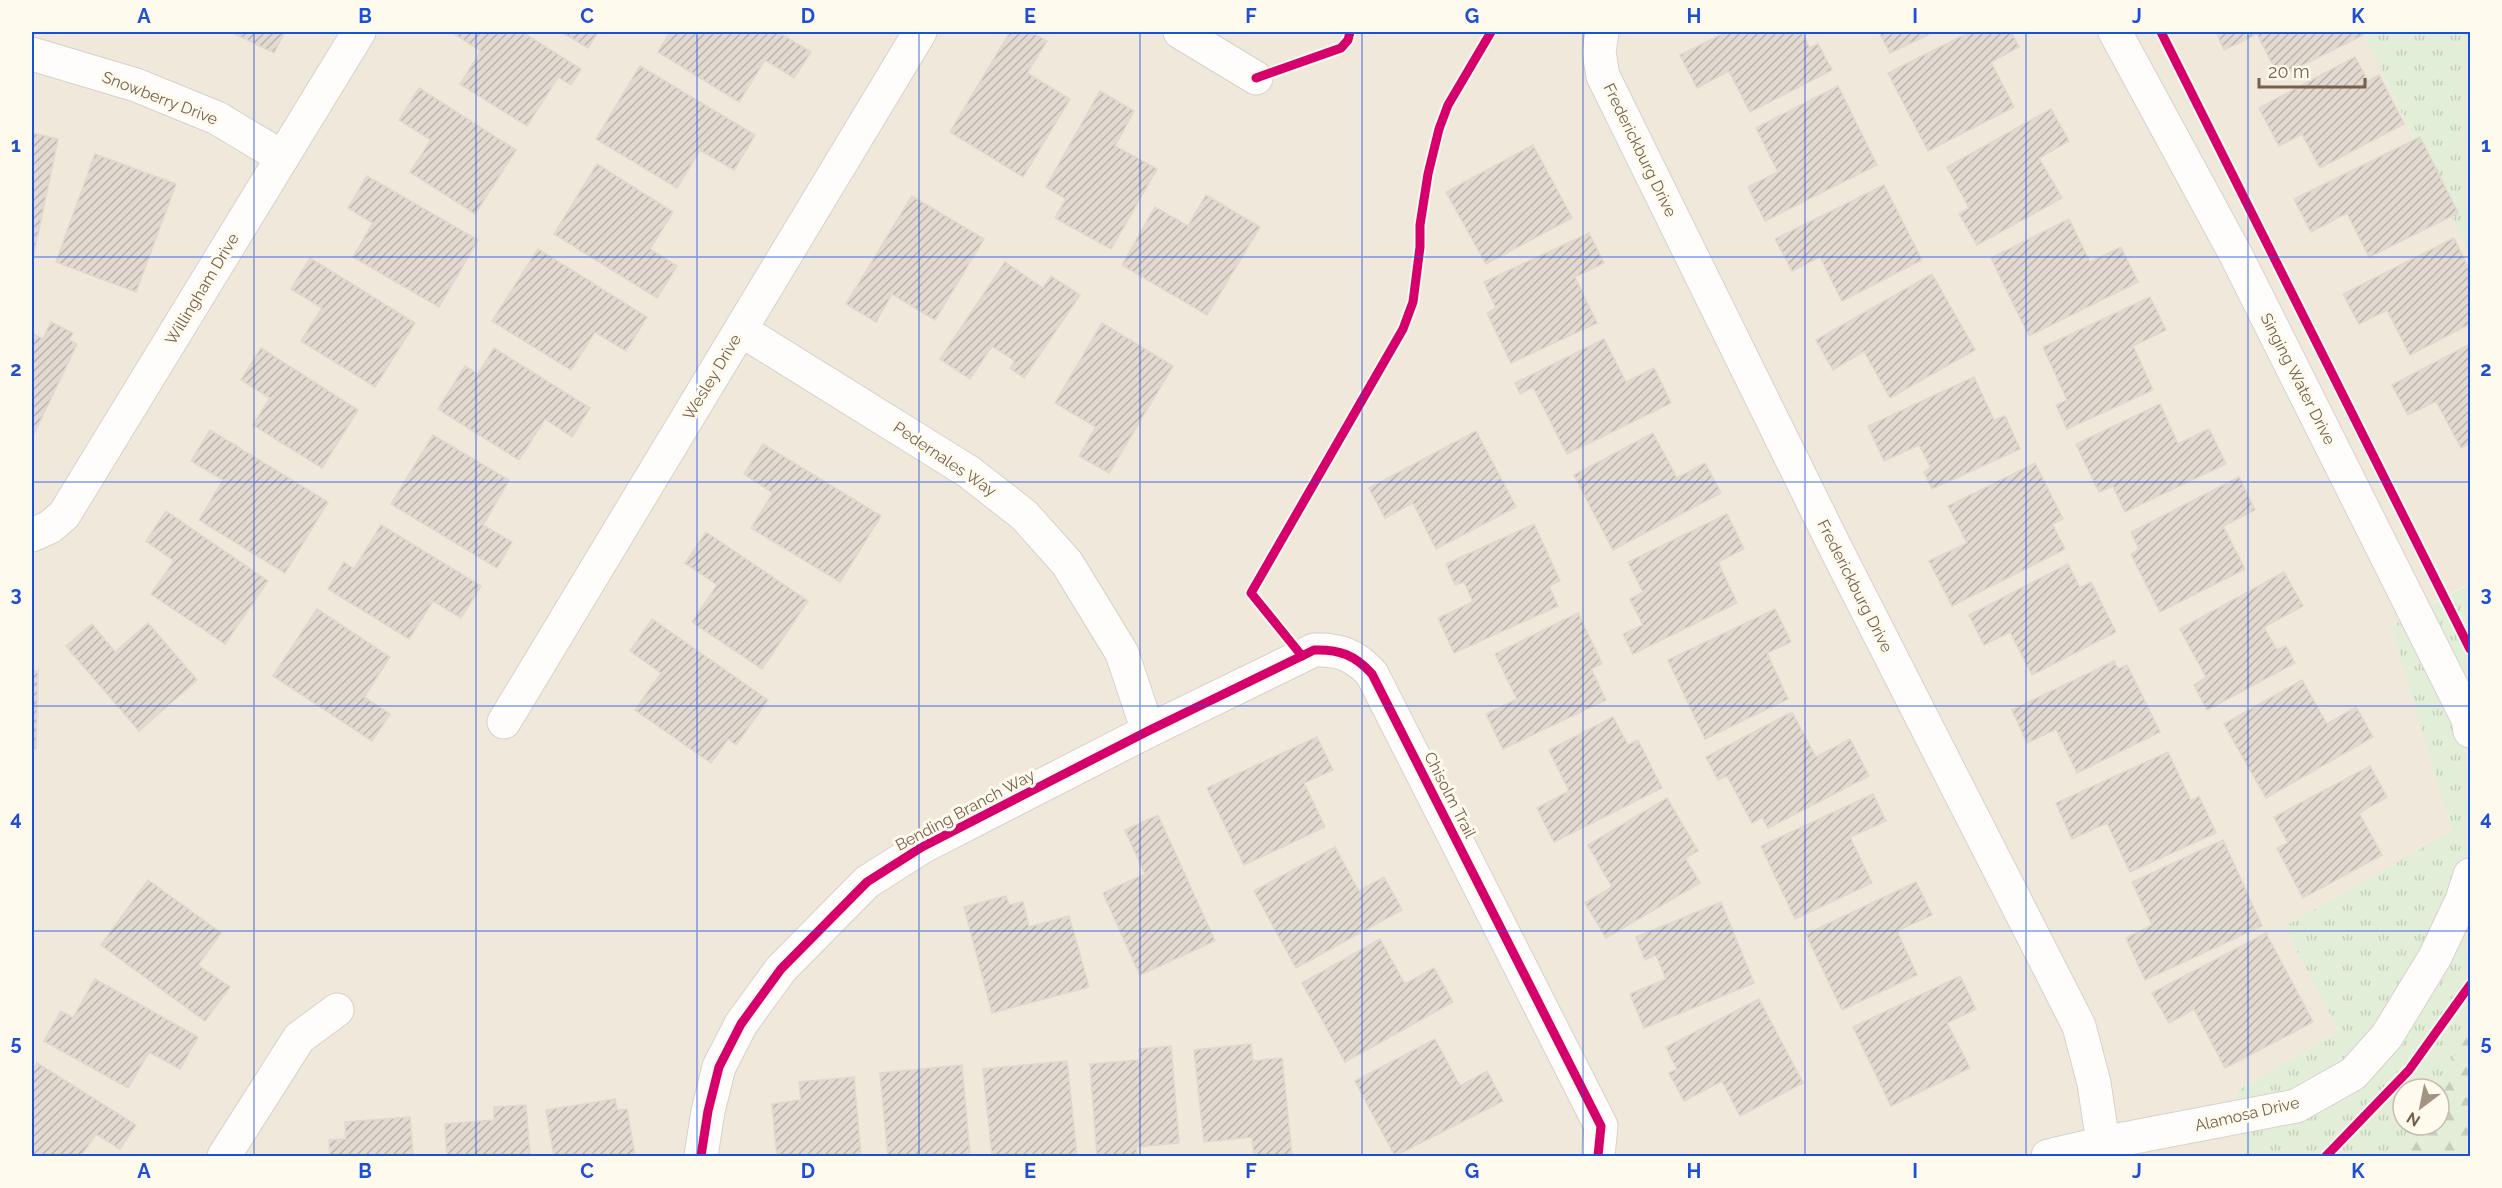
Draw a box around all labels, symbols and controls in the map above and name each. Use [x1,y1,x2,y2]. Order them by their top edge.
text: A [137,4,151,28]
text: B [358,4,372,28]
text: C [580,4,594,28]
text: D [801,4,815,28]
text: E [1024,4,1036,28]
text: F [1245,4,1257,28]
text: G [1465,4,1479,28]
text: H [1687,4,1701,28]
text: I [1912,4,1918,28]
text: J [2132,4,2142,28]
text: K [2351,4,2365,28]
scale bar [2259,51,2366,89]
text: 20 m [2268,61,2310,82]
street label: Snowberry Drive [100,67,220,129]
street label: Frederickburg Drive [1599,80,1681,220]
text: 1 [11,133,21,157]
text: 1 [2481,133,2491,157]
street label: Willingham Drive [161,230,243,348]
street label: Singing Water Drive [2257,310,2339,448]
street label: Wesley Drive [679,331,745,423]
text: 2 [10,357,22,381]
text: 2 [2480,357,2492,381]
street label: Pedernales Way [890,418,1000,501]
street label: Frederickburg Drive [1813,517,1897,655]
text: 3 [10,582,22,606]
text: 3 [2480,582,2492,606]
street label: Chisolm Trail [1420,749,1480,842]
street label: Bending Branch Way [892,765,1038,855]
text: 4 [10,806,22,830]
text: 4 [2480,806,2492,830]
text: 5 [10,1031,22,1055]
text: 5 [2480,1031,2492,1055]
north arrow [2391,1077,2451,1137]
street label: Alamosa Drive [2193,1093,2301,1135]
text: N [2403,1108,2424,1131]
text: A [137,1159,151,1183]
text: B [358,1159,372,1183]
text: C [580,1159,594,1183]
text: D [801,1159,815,1183]
text: E [1024,1159,1036,1183]
text: F [1245,1159,1257,1183]
text: G [1465,1159,1479,1183]
text: H [1687,1159,1701,1183]
text: I [1912,1159,1918,1183]
text: J [2132,1159,2142,1183]
text: K [2351,1159,2365,1183]

